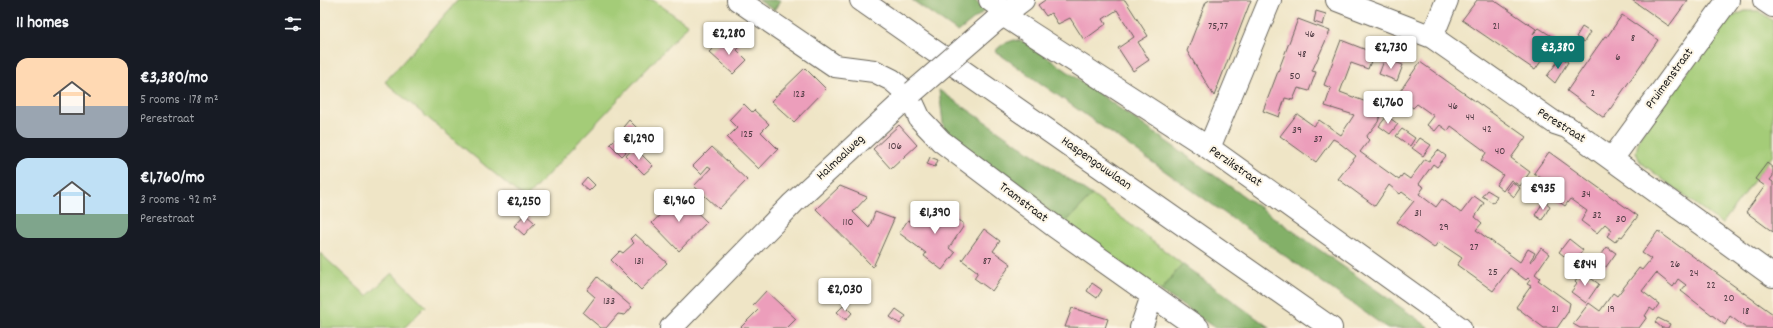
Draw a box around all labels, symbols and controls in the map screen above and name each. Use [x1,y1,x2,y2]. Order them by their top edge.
text: 11 homes [16,12,69,36]
icon: filters [282,13,304,35]
house number: 75,77 [1208,19,1228,35]
house number: 21 [1492,19,1500,35]
pin: €2,280 [696,22,762,56]
text: €2,280 [712,25,746,44]
house number: 46 [1305,27,1315,43]
house number: 8 [1631,31,1635,47]
pin: €2,730 [1358,36,1424,70]
pin: €3,380 [1525,36,1591,70]
text: €2,730 [1374,39,1408,58]
text: €3,380 [1541,39,1575,58]
street label: Pruimenstraat [1641,44,1699,113]
house number: 48 [1298,47,1306,63]
house number: 6 [1615,50,1621,66]
text: €3,380/mo [140,67,208,91]
house number: 50 [1289,69,1301,85]
icon: home [48,74,96,122]
house number: 2 [1591,86,1596,102]
house number: 123 [793,87,805,103]
text: 5 rooms · 178 m² [140,91,218,110]
pin: €1,760 [1355,91,1421,125]
text: €1,760 [1372,94,1404,113]
house number: 46 [1448,99,1458,115]
street label: Perestraat [1533,104,1589,149]
text: Perestraat [140,110,194,129]
house number: 44 [1465,110,1475,126]
house number: 42 [1482,122,1492,138]
house number: 39 [1292,123,1302,139]
pin: €1,290 [606,127,672,161]
house number: 125 [741,127,753,143]
text: €1,290 [623,130,655,149]
street label: Halmaalweg [813,130,870,185]
street label: Haspengouwlaan [1057,132,1135,196]
house number: 37 [1313,132,1323,148]
house number: 106 [888,139,902,155]
street label: Perzikstraat [1204,142,1266,192]
house number: 40 [1495,144,1505,160]
text: €1,760/mo [140,167,205,191]
icon: home [48,174,96,222]
pin: €935 [1519,177,1567,211]
street label: Tramstraat [994,178,1052,228]
text: €935 [1531,180,1556,199]
house number: 34 [1581,187,1591,203]
pin: €1,960 [646,189,712,223]
pin: €2,250 [491,190,557,224]
text: 3 rooms · 92 m² [140,191,217,210]
text: €1,960 [663,192,695,211]
text: €2,250 [507,193,541,212]
pin: €1,390 [902,201,968,235]
text: €1,390 [919,204,951,223]
house number: 31 [1414,206,1422,222]
house number: 32 [1592,208,1602,224]
text: Perestraat [140,210,194,229]
house number: 30 [1616,212,1626,228]
house number: 110 [843,215,853,231]
house number: 29 [1439,220,1449,236]
house number: 27 [1469,240,1479,256]
pin: €844 [1561,253,1609,287]
house number: 131 [634,254,644,270]
house number: 87 [983,254,991,270]
text: €844 [1573,256,1597,275]
house number: 26 [1670,257,1680,273]
house number: 25 [1488,265,1498,281]
house number: 24 [1689,266,1699,282]
pin: €2,030 [812,278,878,312]
house number: 22 [1706,278,1716,294]
text: €2,030 [827,281,863,300]
house number: 20 [1724,291,1734,307]
house number: 133 [603,294,615,310]
house number: 21 [1551,302,1559,318]
house number: 19 [1607,302,1615,318]
house number: 18 [1743,304,1749,320]

